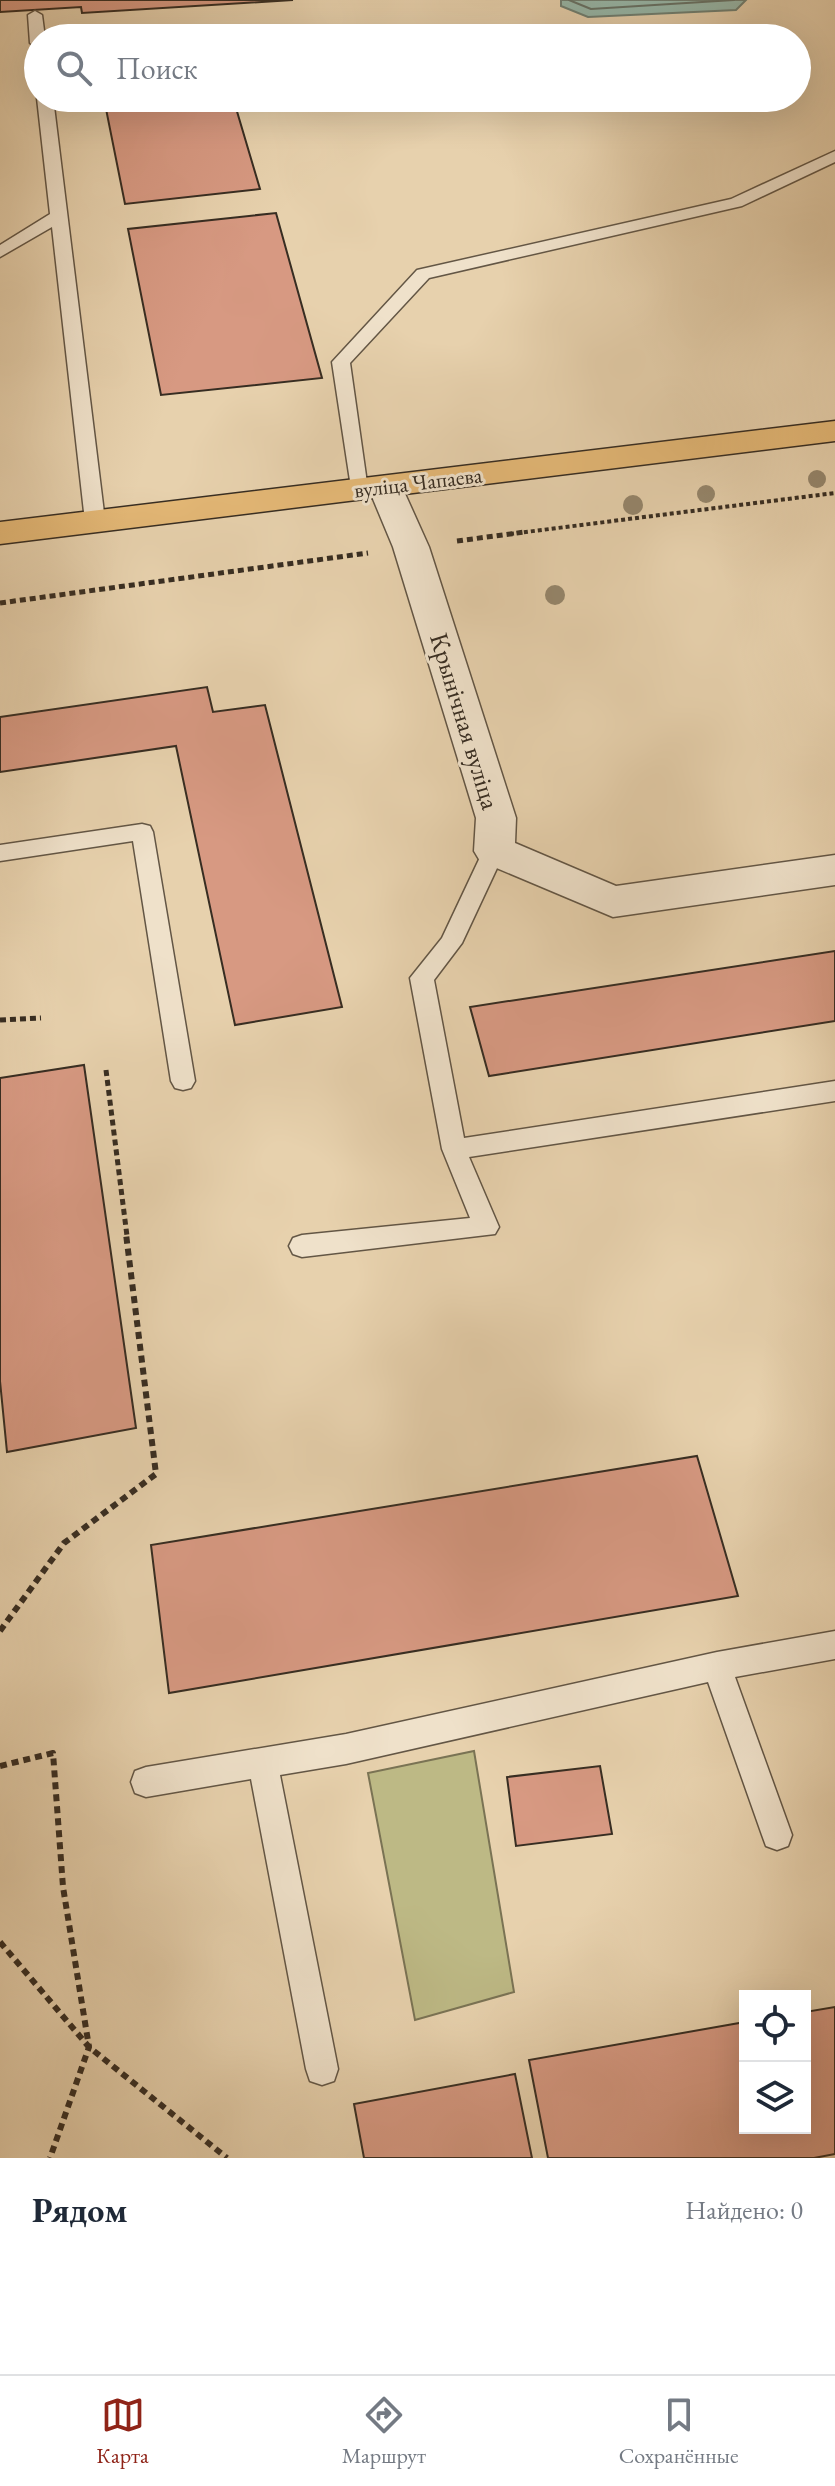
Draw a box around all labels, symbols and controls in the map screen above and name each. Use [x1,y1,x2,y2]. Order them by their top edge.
search box [24,24,811,112]
icon: search [52,46,96,90]
text: Поиск [116,49,198,88]
street label: вуліца Чапаева [352,460,484,505]
street label: Крынічная вуліца [422,629,508,814]
map controls [739,1990,811,2134]
button: locate [739,1990,811,2062]
button: layers [739,2062,811,2134]
text: Рядом [32,2188,127,2232]
text: Найдено: 0 [685,2193,803,2227]
tab: Карта [96,2393,149,2470]
tab: Маршрут [342,2393,426,2470]
tab: Сохранённые [619,2393,739,2470]

